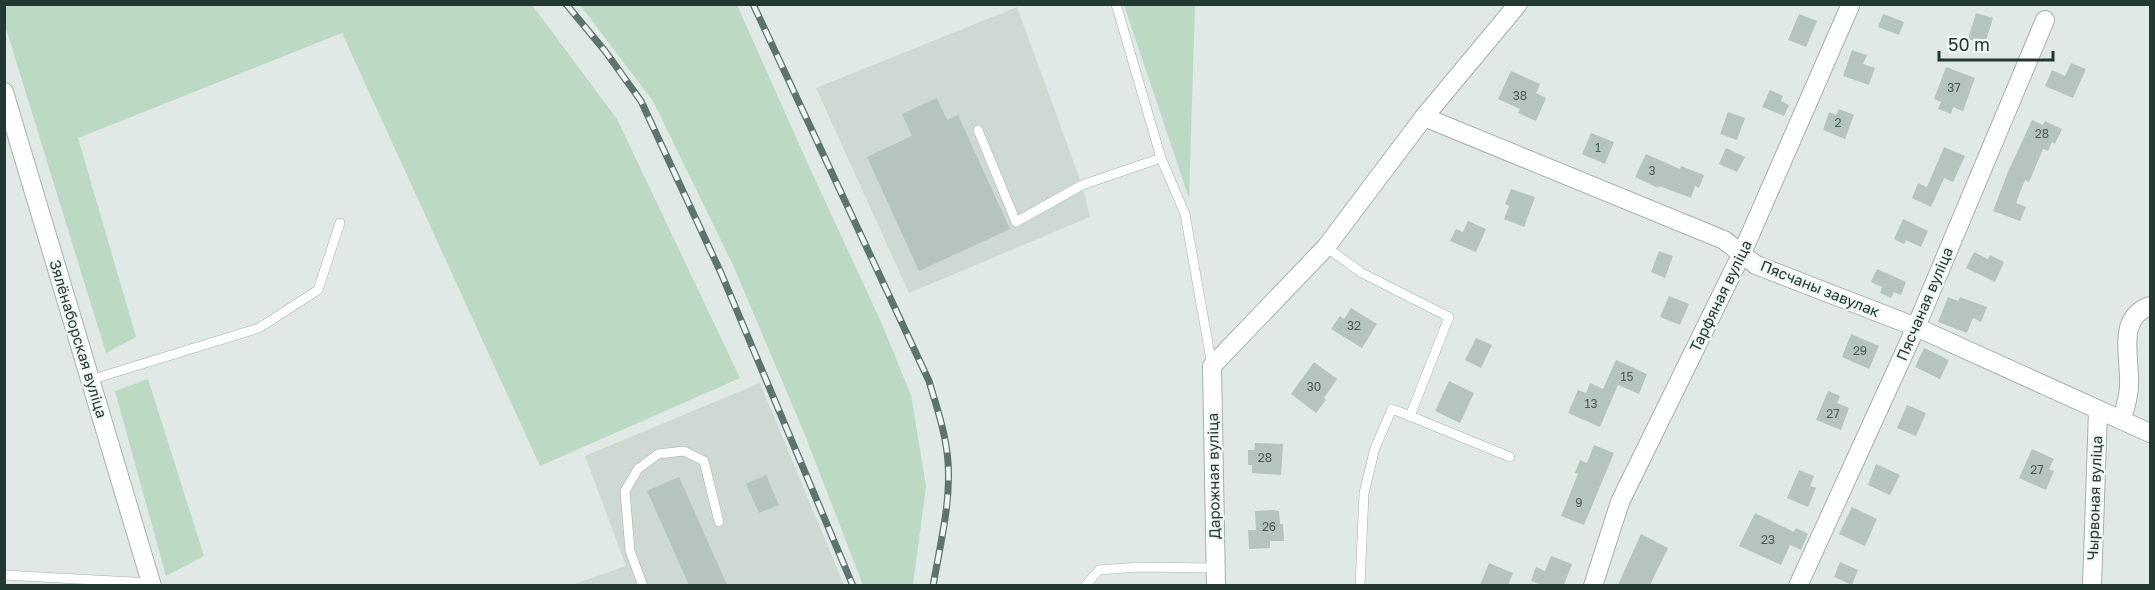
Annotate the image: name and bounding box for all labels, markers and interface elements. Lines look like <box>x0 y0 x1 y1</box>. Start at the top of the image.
scale bar <box>1939 24 2053 62</box>
text: 50 m <box>1948 33 1990 55</box>
house number: 37 <box>1947 80 1961 95</box>
house number: 38 <box>1513 88 1527 103</box>
house number: 2 <box>1835 115 1842 130</box>
house number: 28 <box>2035 126 2049 141</box>
house number: 1 <box>1595 140 1601 155</box>
house number: 3 <box>1648 163 1656 178</box>
street label: Тарфяная вуліца <box>1685 237 1755 354</box>
street label: Пясчаная вуліца <box>1892 244 1956 363</box>
street label: Пясчаны завулак <box>1758 256 1883 320</box>
street label: Зялёнаборская вуліца <box>46 257 112 420</box>
house number: 32 <box>1347 318 1361 333</box>
house number: 29 <box>1853 343 1867 358</box>
house number: 15 <box>1621 369 1633 384</box>
house number: 30 <box>1307 379 1321 394</box>
house number: 13 <box>1585 396 1597 411</box>
house number: 27 <box>1826 406 1840 421</box>
street label: Дарожная вуліца <box>1203 413 1223 539</box>
street label: Чырвоная вуліца <box>2083 435 2105 561</box>
house number: 28 <box>1258 450 1272 465</box>
house number: 27 <box>2030 462 2044 477</box>
house number: 9 <box>1575 495 1583 510</box>
house number: 26 <box>1262 519 1276 534</box>
house number: 23 <box>1761 532 1775 547</box>

